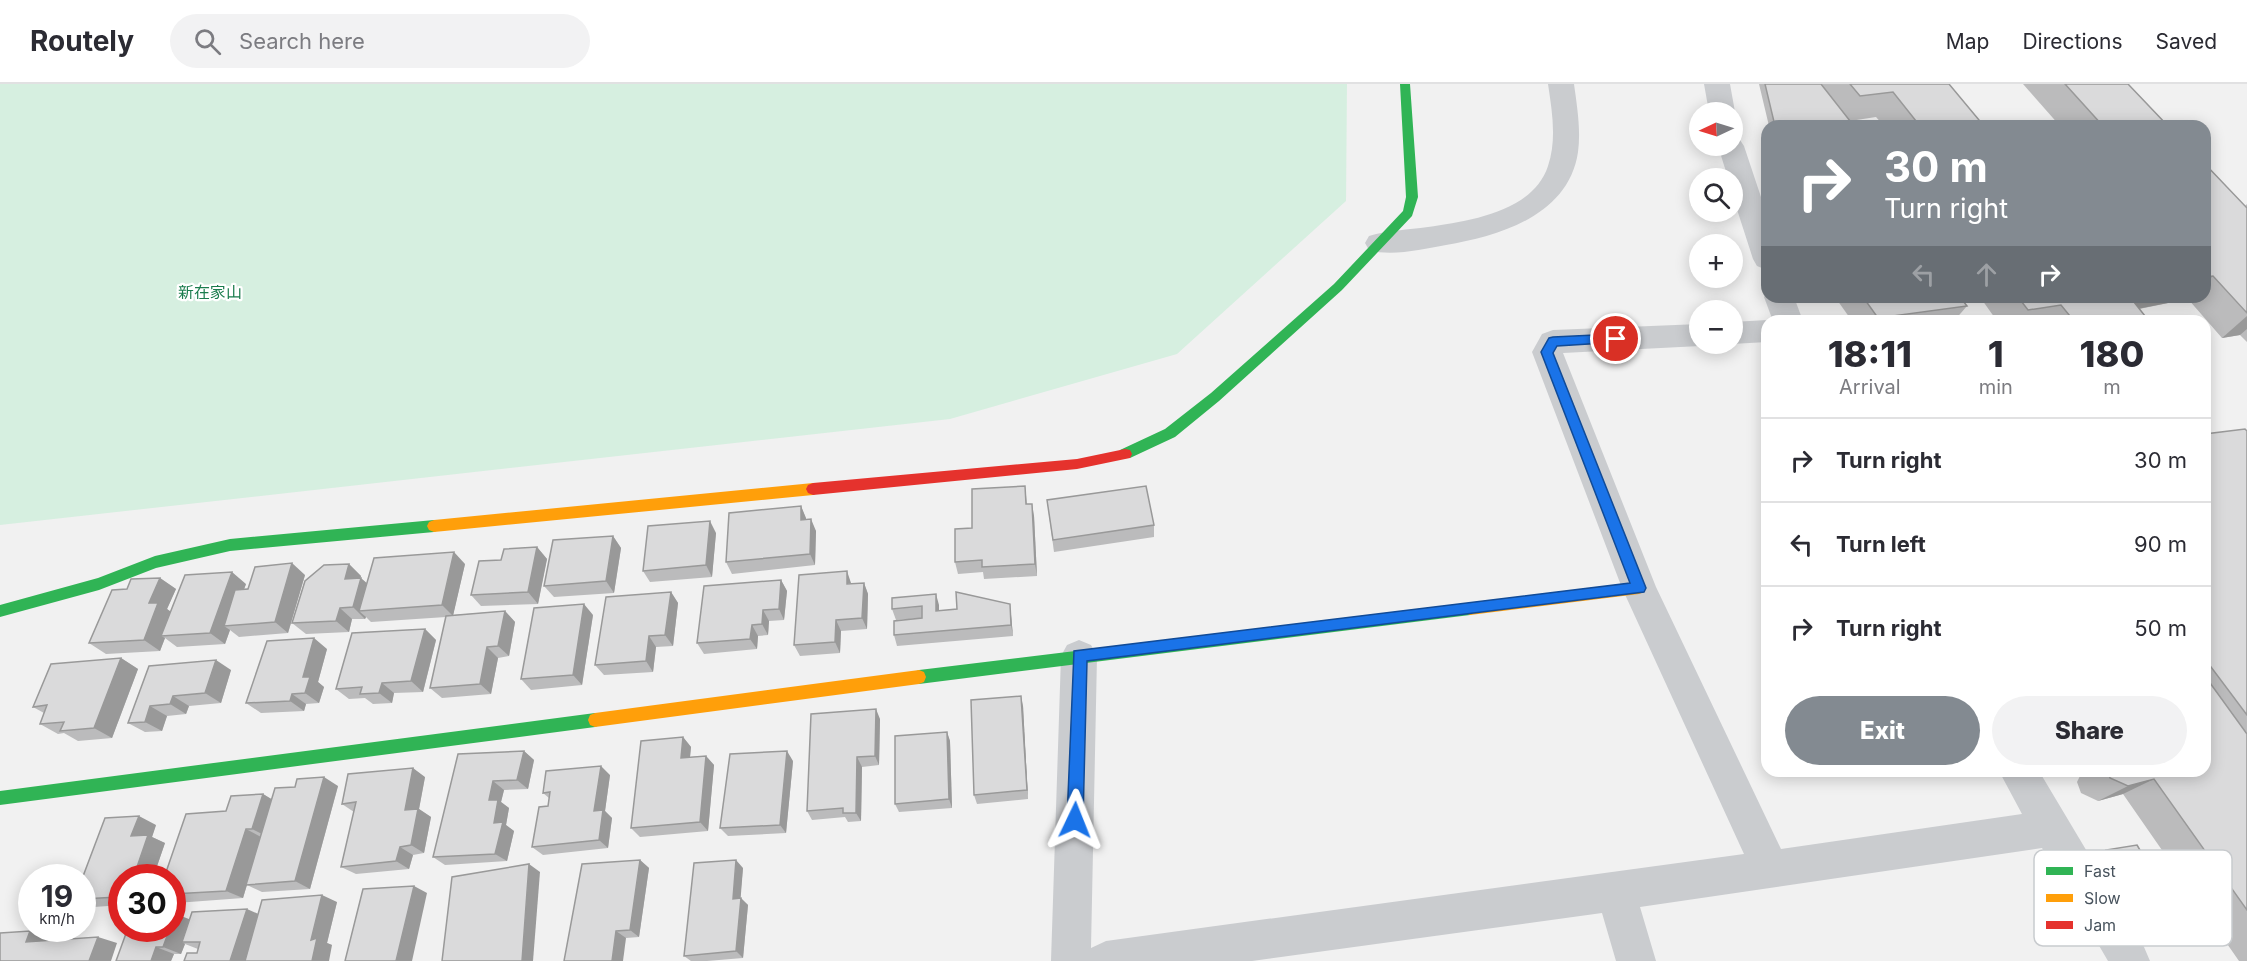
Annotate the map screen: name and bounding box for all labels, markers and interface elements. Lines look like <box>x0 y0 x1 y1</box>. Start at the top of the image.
search box <box>170 14 590 68</box>
text: Routely <box>30 24 134 58</box>
icon: search <box>191 25 224 58</box>
text: Search here <box>239 28 365 54</box>
text: Map <box>1946 29 1989 54</box>
text: Directions <box>2022 29 2123 54</box>
text: Saved <box>2156 29 2217 54</box>
north arrow <box>1689 102 1743 156</box>
map controls <box>1689 102 1743 354</box>
text: 30 m <box>1884 141 1988 192</box>
icon: right <box>1785 144 1863 222</box>
button: search <box>1689 168 1743 222</box>
text: Turn right <box>1884 192 2008 225</box>
button: + <box>1689 234 1743 288</box>
icon: left <box>1907 258 1940 291</box>
icon: ahead <box>1970 258 2003 291</box>
icon: right <box>2033 258 2066 291</box>
park label: 新在家山 <box>178 282 242 302</box>
button: − <box>1689 300 1743 354</box>
pin <box>1590 313 1641 364</box>
icon: arrive <box>1599 322 1632 355</box>
text: 18:11 <box>1828 332 1912 376</box>
text: 1 <box>1988 332 2004 376</box>
text: 180 <box>2080 332 2144 376</box>
text: Arrival <box>1839 375 1901 399</box>
text: min <box>1979 375 2013 399</box>
text: m <box>2103 375 2121 399</box>
icon: right <box>1785 444 1818 477</box>
text: Turn right <box>1836 447 1942 473</box>
text: 30 m <box>2134 447 2187 473</box>
icon: left <box>1785 528 1818 561</box>
text: Turn left <box>1836 531 1926 557</box>
text: 90 m <box>2134 531 2187 557</box>
icon: right <box>1785 612 1818 645</box>
text: Turn right <box>1836 615 1942 641</box>
text: 50 m <box>2134 615 2187 641</box>
button: Exit <box>1785 696 1980 765</box>
button: Share <box>1992 696 2187 765</box>
position arrow <box>1043 788 1107 852</box>
legend <box>2034 850 2232 946</box>
text: Fast <box>2084 861 2116 881</box>
speed limit sign: 30 <box>108 864 186 942</box>
text: 19 <box>41 878 73 914</box>
text: Slow <box>2084 888 2121 908</box>
text: km/h <box>39 909 75 928</box>
text: Jam <box>2084 915 2116 935</box>

